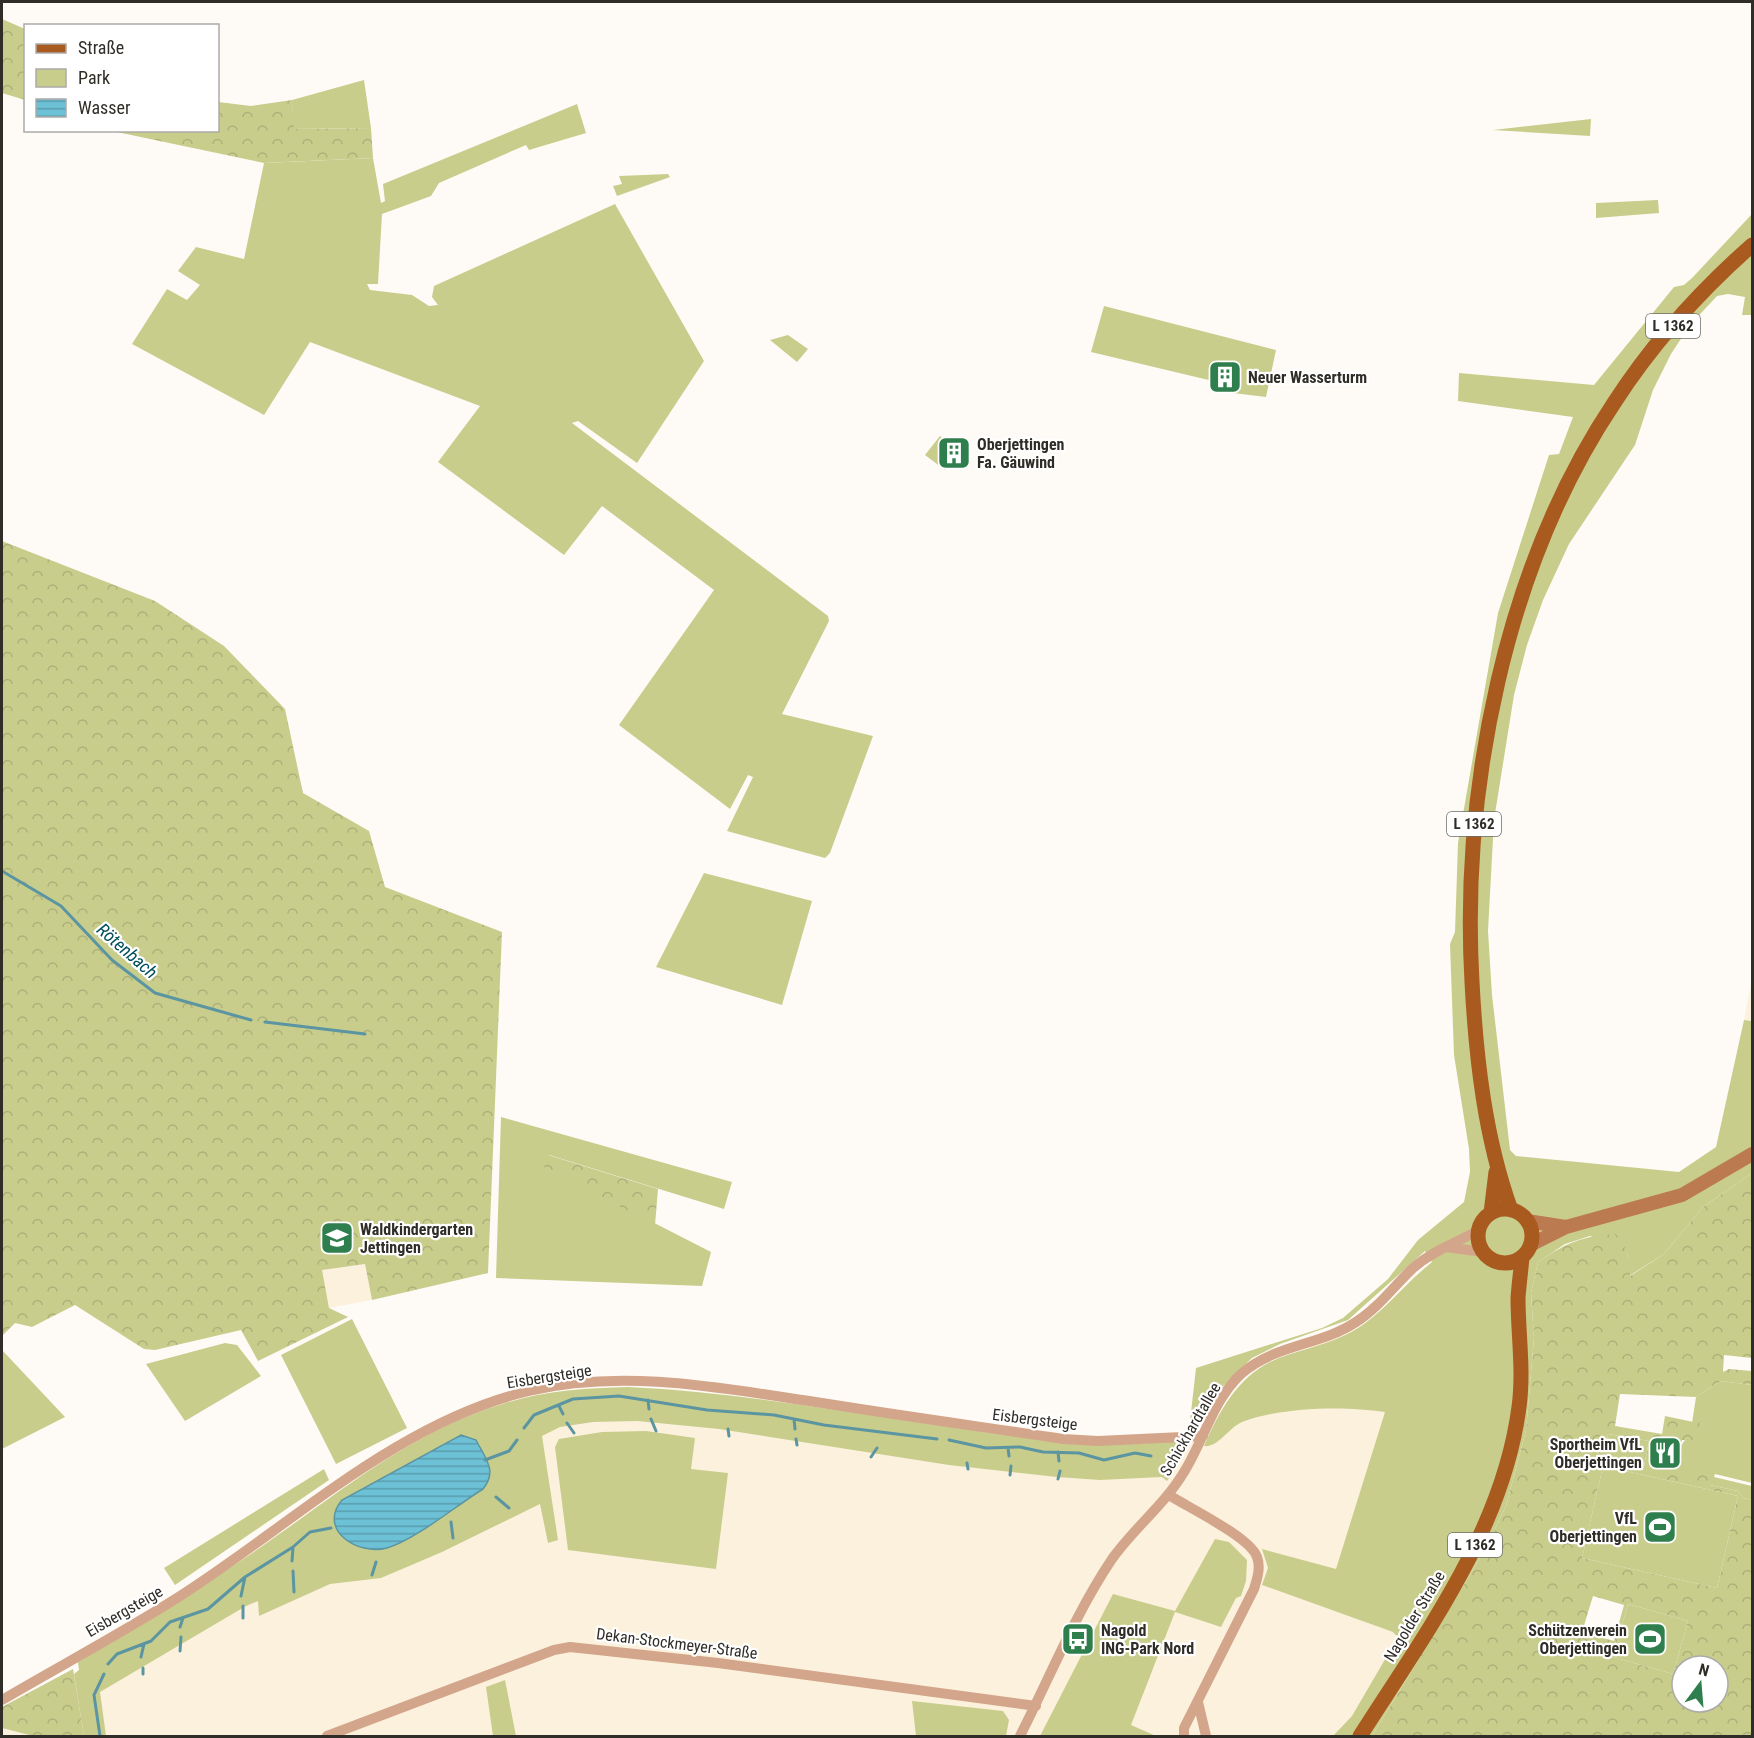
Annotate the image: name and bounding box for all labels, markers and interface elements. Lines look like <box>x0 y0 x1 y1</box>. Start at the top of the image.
legend <box>24 24 219 132</box>
text: Straße <box>78 37 124 58</box>
text: Park <box>78 67 110 88</box>
text: Wasser <box>78 97 131 118</box>
road number: L 1362 <box>1646 314 1700 338</box>
building icon: Neuer Wasserturm <box>1207 359 1243 395</box>
place label: Neuer Wasserturm <box>1248 368 1367 387</box>
building icon: Oberjettingen Fa. Gäuwind <box>936 435 972 471</box>
place label: Oberjettingen Fa. Gäuwind <box>977 435 1065 472</box>
road number: L 1362 <box>1447 812 1501 836</box>
water label: Rötenbach <box>93 919 162 983</box>
school or university icon: Waldkindergarten Jettingen <box>319 1220 355 1256</box>
place label: Waldkindergarten Jettingen <box>360 1220 473 1257</box>
street label: Eisbergsteige <box>505 1360 593 1393</box>
street label: Schickhardtallee <box>1156 1379 1225 1479</box>
street label: Eisbergsteige <box>991 1405 1079 1434</box>
place label: Sportheim VfL Oberjettingen <box>1550 1435 1642 1472</box>
restaurant icon: Sportheim VfL Oberjettingen <box>1647 1435 1683 1471</box>
place label: VfL Oberjettingen <box>1550 1509 1637 1546</box>
sports icon: VfL Oberjettingen <box>1642 1509 1678 1545</box>
road number: L 1362 <box>1448 1533 1502 1557</box>
street label: Nagolder Straße <box>1380 1568 1449 1665</box>
street label: Eisbergsteige <box>82 1582 166 1641</box>
bus stop icon: Nagold ING-Park Nord <box>1060 1621 1096 1657</box>
place label: Nagold ING-Park Nord <box>1101 1621 1194 1658</box>
place label: Schützenverein Oberjettingen <box>1528 1621 1627 1658</box>
sports icon: Schützenverein Oberjettingen <box>1632 1621 1668 1657</box>
street label: Dekan-Stockmeyer-Straße <box>595 1624 759 1663</box>
north arrow <box>1670 1654 1730 1714</box>
text: N <box>1697 1660 1711 1681</box>

